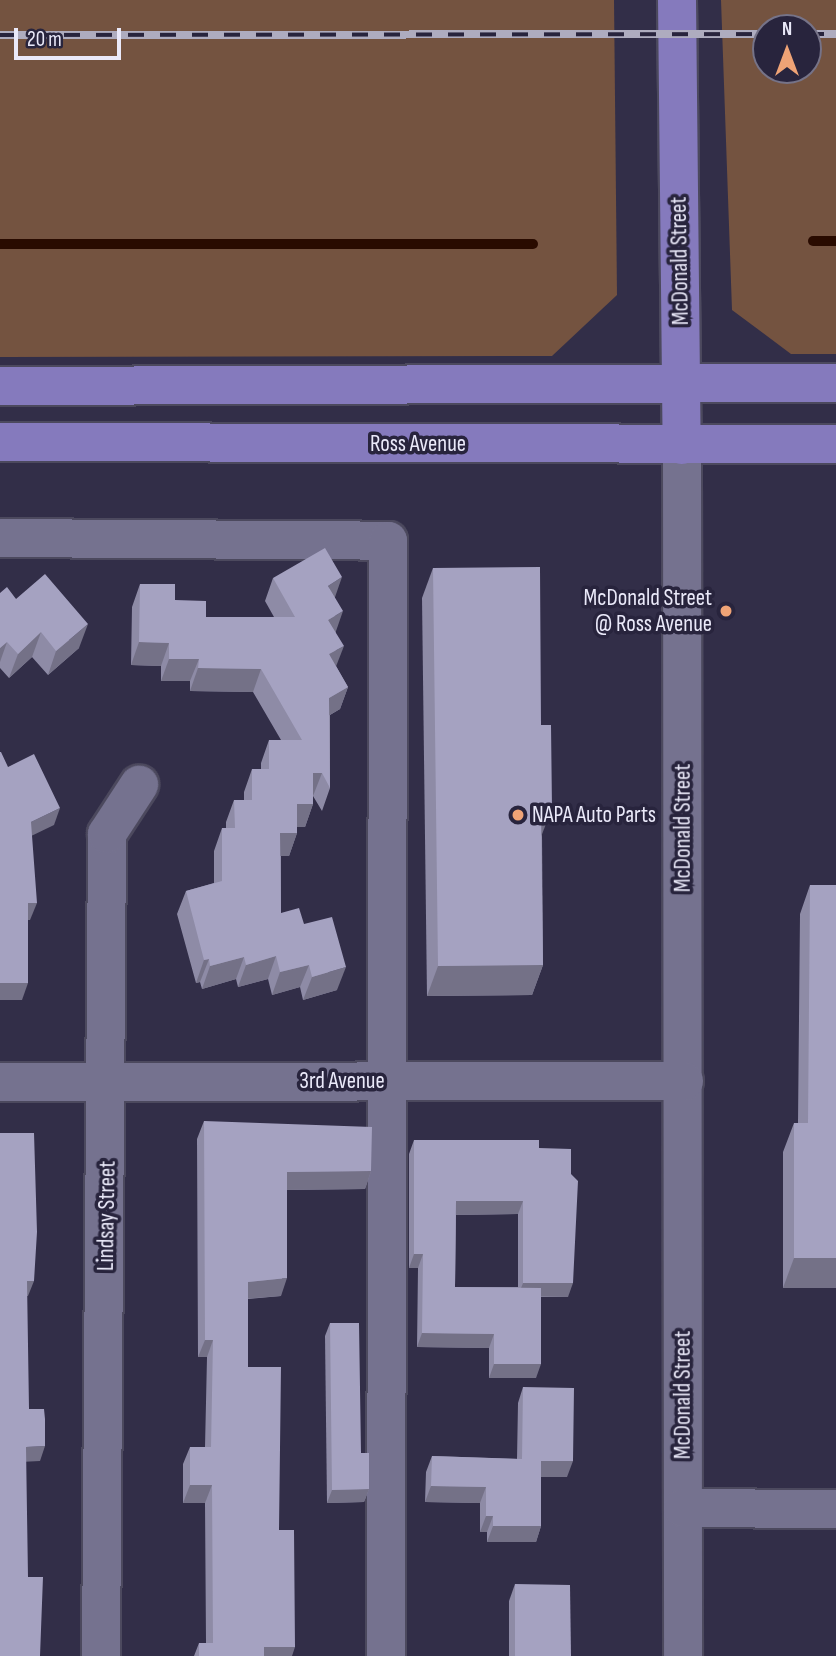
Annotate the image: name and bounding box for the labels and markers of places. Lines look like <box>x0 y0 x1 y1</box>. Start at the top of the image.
place label: McDonald Street @ Ross Avenue <box>584 584 712 638</box>
marker: McDonald Street @ Ross Avenue <box>718 603 734 619</box>
place label: NAPA Auto Parts <box>532 801 656 829</box>
marker: NAPA Auto Parts <box>510 807 526 823</box>

